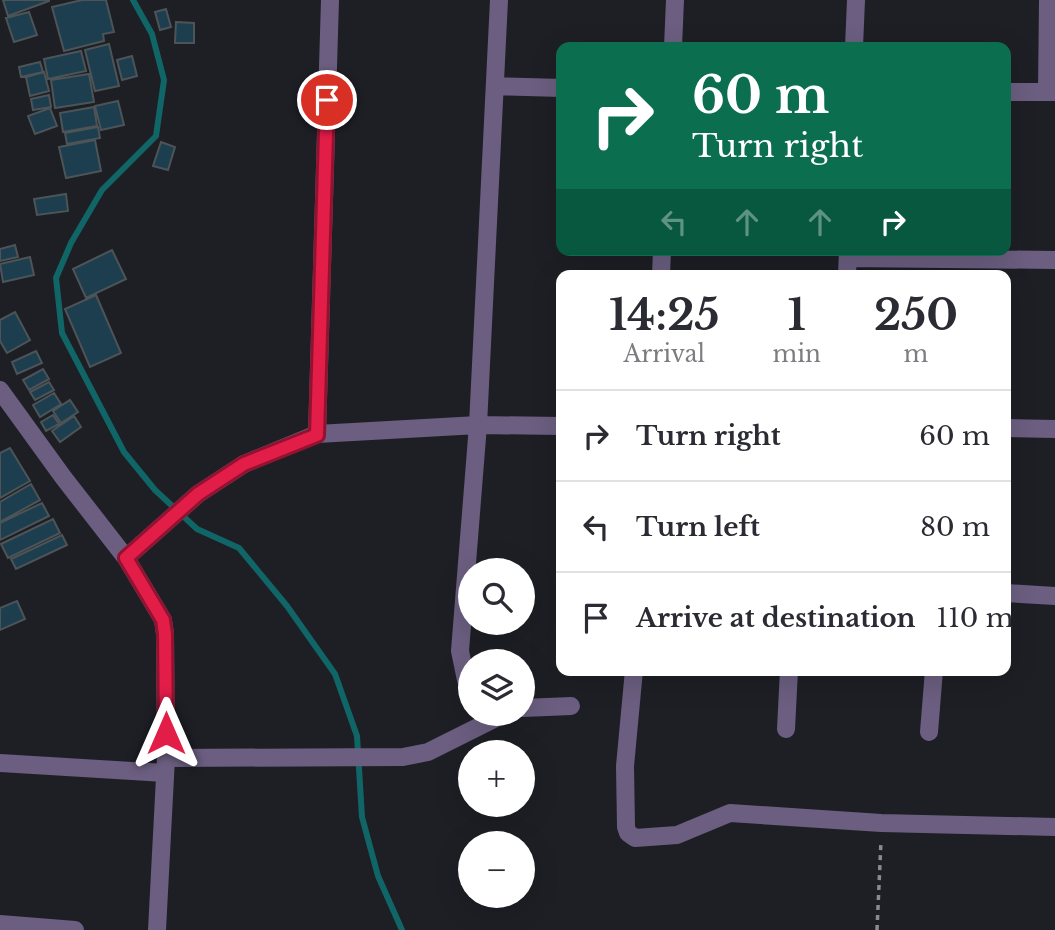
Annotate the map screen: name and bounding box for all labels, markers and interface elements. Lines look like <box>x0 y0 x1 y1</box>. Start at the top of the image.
text: 60 m <box>692 65 829 126</box>
pin <box>297 70 357 130</box>
icon: right <box>577 70 668 161</box>
icon: arrive <box>308 81 346 119</box>
text: Turn right <box>692 126 863 166</box>
icon: left <box>655 203 693 241</box>
icon: ahead <box>728 203 766 241</box>
icon: ahead <box>801 203 839 241</box>
icon: right <box>874 203 912 241</box>
text: 14:25 <box>609 289 719 341</box>
text: 1 <box>788 289 806 341</box>
text: 250 <box>874 289 958 341</box>
text: Arrival <box>624 340 705 368</box>
text: min <box>773 340 821 368</box>
text: m <box>904 340 928 368</box>
icon: right <box>577 417 615 455</box>
text: Turn right <box>636 420 781 452</box>
text: 60 m <box>919 420 990 452</box>
icon: left <box>577 508 615 546</box>
text: Turn left <box>636 511 760 543</box>
text: 80 m <box>920 511 990 543</box>
map controls <box>458 558 535 908</box>
button: search <box>458 558 535 635</box>
icon: arrive <box>577 599 615 637</box>
text: Arrive at destination <box>636 602 916 634</box>
text: 110 m <box>937 602 1014 634</box>
button: layers <box>458 649 535 726</box>
position arrow <box>129 696 203 770</box>
button: + <box>458 740 535 817</box>
button: − <box>458 831 535 908</box>

